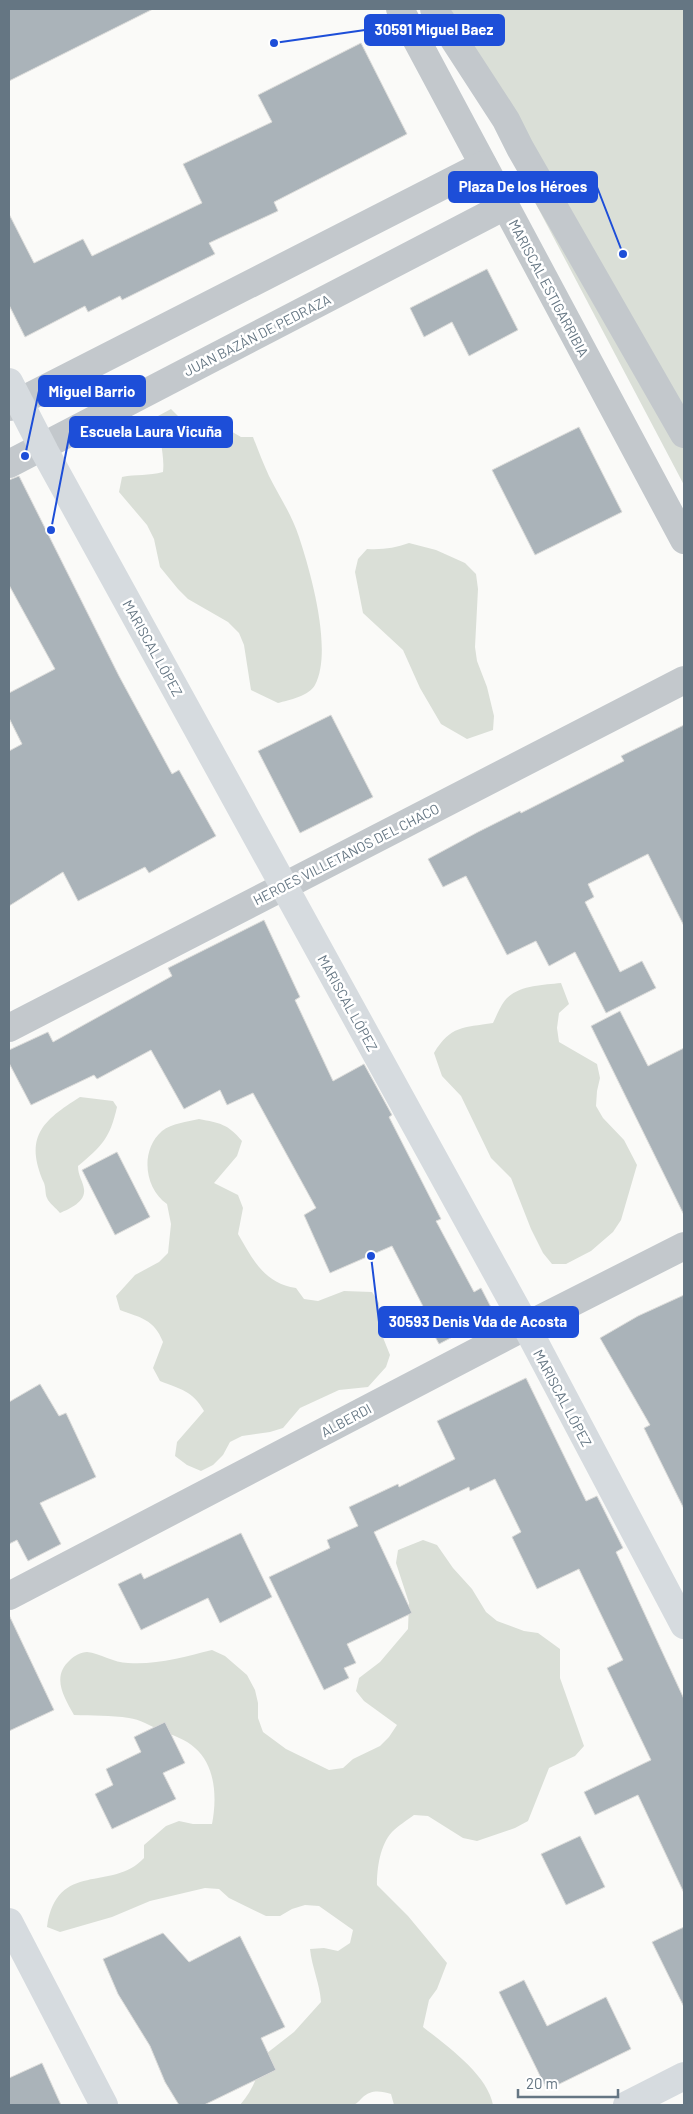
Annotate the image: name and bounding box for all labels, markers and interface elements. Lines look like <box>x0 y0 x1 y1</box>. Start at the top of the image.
callout: 30591 Miguel Baez <box>365 15 504 45</box>
text: 30591 Miguel Baez <box>375 20 494 38</box>
callout: Plaza De los Héroes <box>449 172 597 202</box>
text: Plaza De los Héroes <box>459 177 588 195</box>
street label: MARISCAL ESTIGARRIBIA <box>506 216 593 360</box>
street label: JUAN BAZÁN DE PEDRAZA <box>181 290 334 380</box>
callout: Miguel Barrio <box>39 376 145 406</box>
text: Miguel Barrio <box>49 382 135 400</box>
callout: Escuela Laura Vicuña <box>70 417 232 447</box>
text: Escuela Laura Vicuña <box>80 422 222 440</box>
street label: MARISCAL LÓPEZ <box>119 597 187 699</box>
street label: HEROES VILLETANOS DEL CHACO <box>250 800 442 908</box>
street label: MARISCAL LÓPEZ <box>314 952 382 1054</box>
callout: 30593 Denis Vda de Acosta <box>379 1307 578 1337</box>
text: 30593 Denis Vda de Acosta <box>389 1312 567 1330</box>
street label: MARISCAL LÓPEZ <box>530 1346 596 1450</box>
street label: ALBERDI <box>318 1400 374 1440</box>
scale bar <box>518 2066 618 2098</box>
text: 20 m <box>526 2074 558 2092</box>

